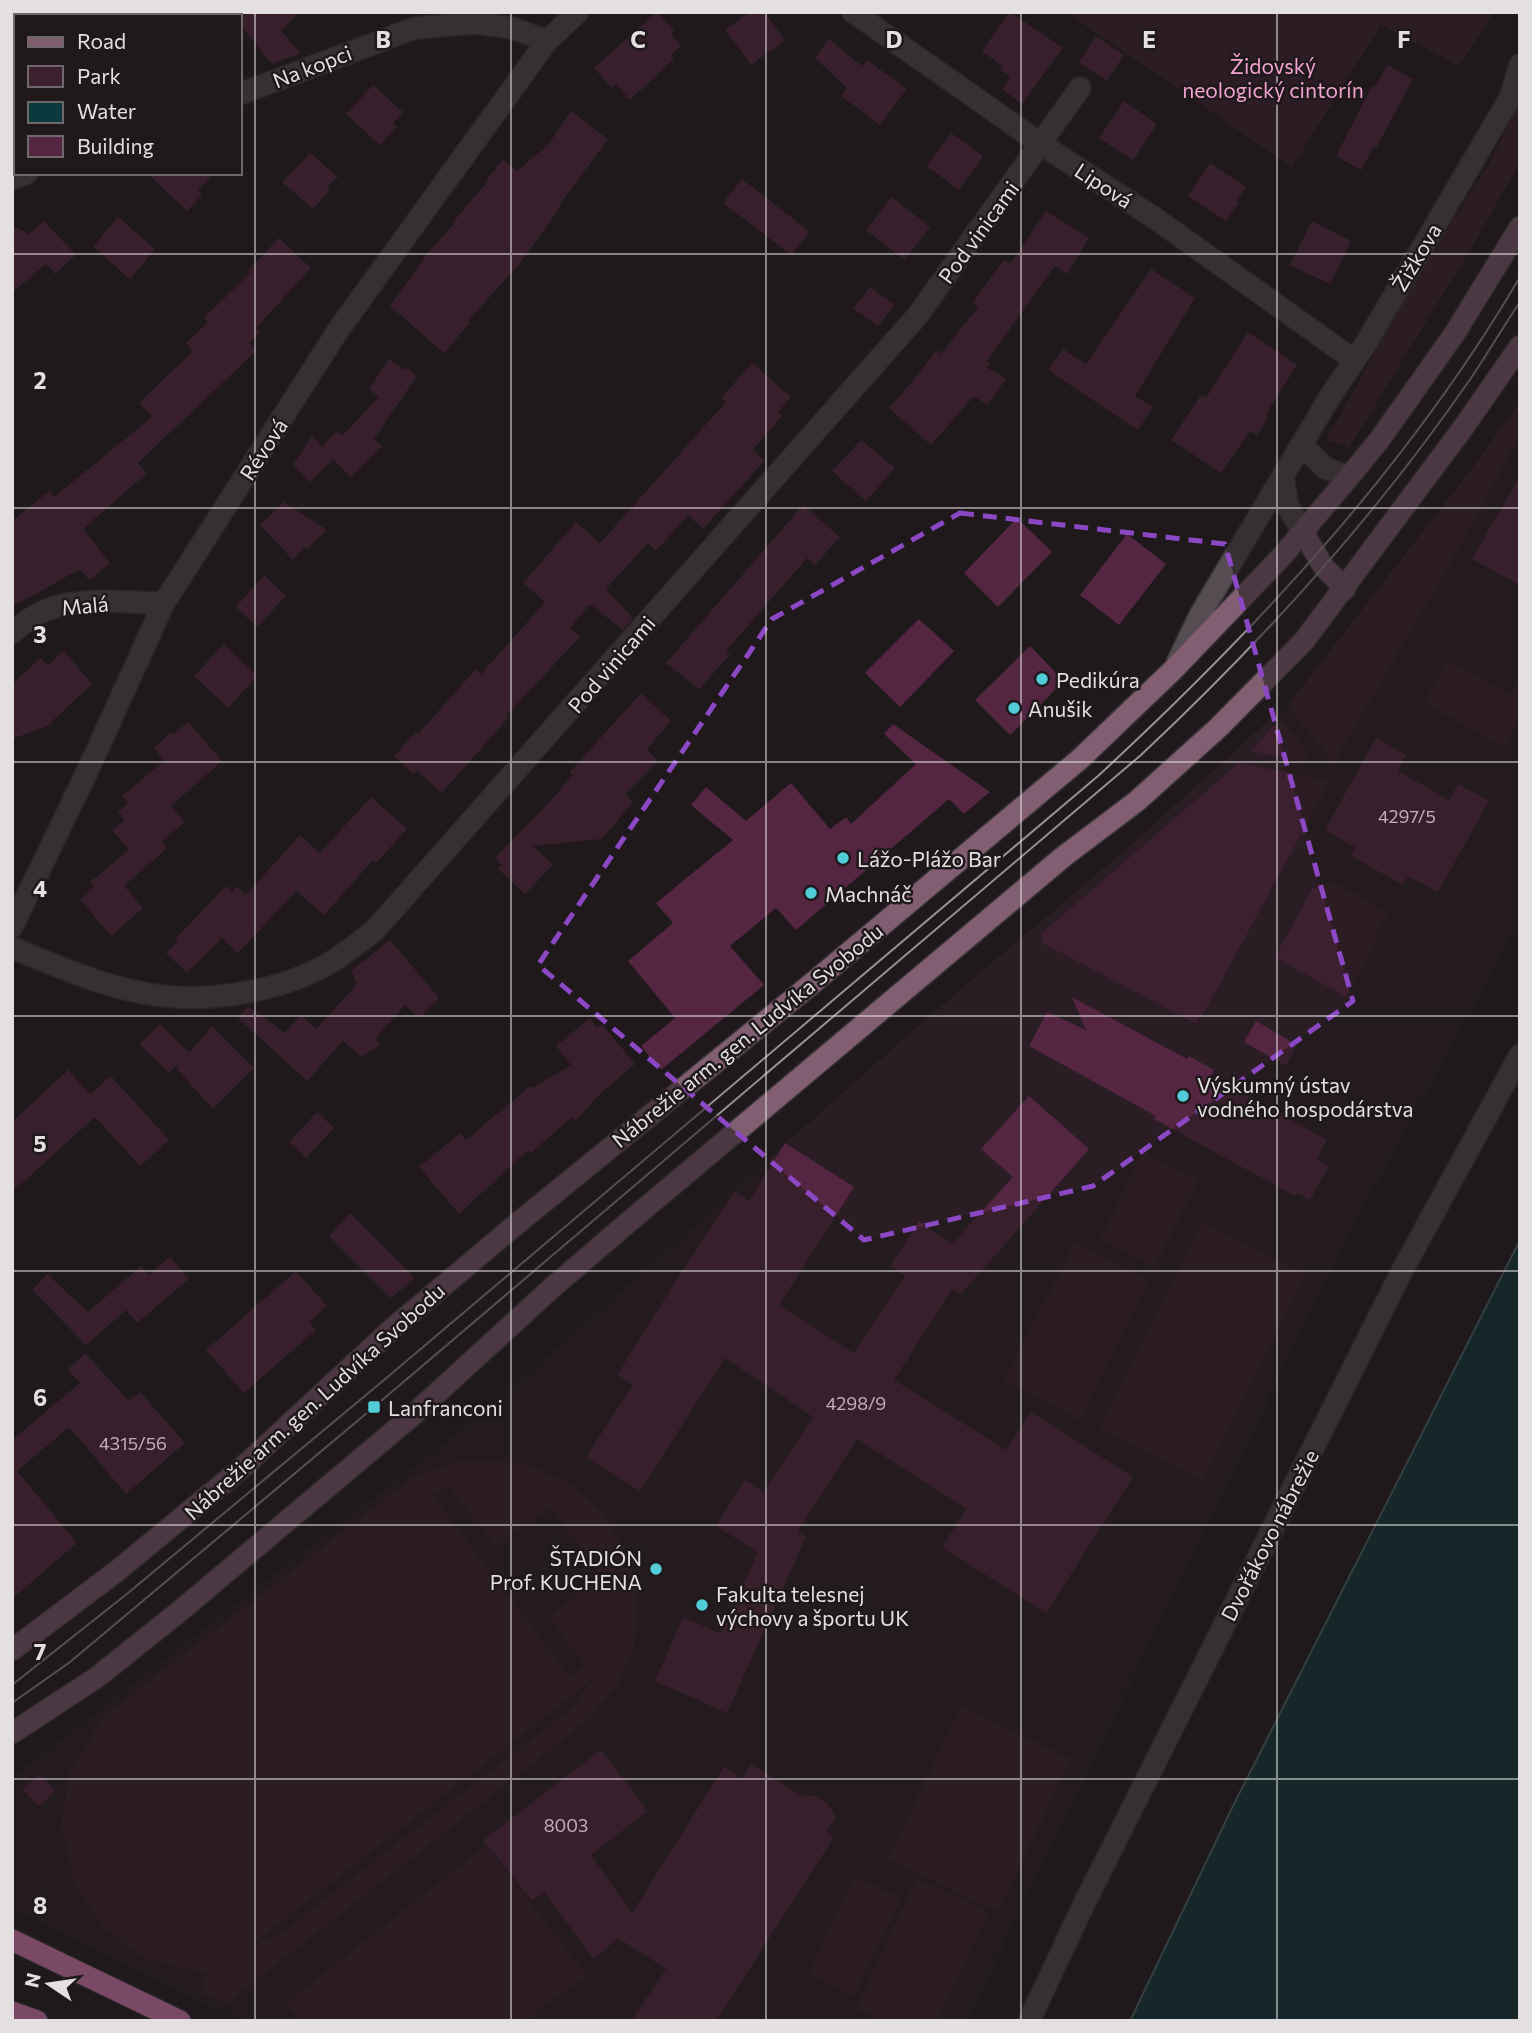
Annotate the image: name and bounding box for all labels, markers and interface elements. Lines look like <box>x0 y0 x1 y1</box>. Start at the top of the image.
legend <box>14 14 242 175</box>
text: B <box>375 25 391 53</box>
text: C <box>630 25 646 53</box>
text: D <box>886 25 903 53</box>
text: E <box>1142 25 1156 53</box>
text: F <box>1397 25 1411 53</box>
text: Road <box>77 28 126 53</box>
street label: Na kopci <box>269 40 355 92</box>
park label: Židovský neologický cintorín <box>1182 53 1364 102</box>
text: Park <box>77 63 121 88</box>
text: Water <box>77 98 136 123</box>
text: Building <box>77 133 154 158</box>
street label: Lipová <box>1071 157 1137 213</box>
street label: Pod vinicami <box>933 176 1023 288</box>
street label: Žižkova <box>1386 219 1446 295</box>
text: 2 <box>33 366 47 394</box>
street label: Révová <box>234 414 292 484</box>
street label: Malá <box>60 590 110 620</box>
street label: Pod vinicami <box>562 610 660 718</box>
text: 3 <box>33 620 47 648</box>
place label: Pedikúra <box>1056 667 1140 692</box>
marker: Pedikúra <box>1034 671 1050 687</box>
place label: Anušik <box>1028 696 1093 721</box>
marker: Anušik <box>1006 700 1022 716</box>
house number: 4297/5 <box>1378 805 1436 827</box>
place label: Lážo-Plážo Bar <box>857 846 1001 871</box>
marker: Lážo-Plážo Bar <box>835 850 851 866</box>
text: 4 <box>33 874 47 902</box>
place label: Machnáč <box>825 881 912 906</box>
marker: Machnáč <box>803 885 819 901</box>
street label: Nábrežie arm. gen. Ludvíka Svobodu <box>607 918 887 1152</box>
place label: Výskumný ústav vodného hospodárstva <box>1197 1072 1413 1121</box>
marker: Výskumný ústav vodného hospodárstva <box>1175 1088 1191 1104</box>
text: 5 <box>33 1129 47 1157</box>
street label: Nábrežie arm. gen. Ludvíka Svobodu <box>179 1278 449 1524</box>
text: 6 <box>33 1383 47 1411</box>
house number: 4298/9 <box>826 1392 886 1414</box>
place label: Lanfranconi <box>388 1395 503 1420</box>
marker: Lanfranconi <box>366 1399 382 1415</box>
house number: 4315/56 <box>99 1432 167 1454</box>
street label: Dvořákovo nábrežie <box>1215 1445 1323 1625</box>
place label: ŠTADIÓN Prof. KUCHENA <box>490 1545 642 1594</box>
marker: ŠTADIÓN Prof. KUCHENA <box>648 1561 664 1577</box>
place label: Fakulta telesnej výchovy a športu UK <box>716 1581 909 1630</box>
marker: Fakulta telesnej výchovy a športu UK <box>694 1597 710 1613</box>
text: 7 <box>34 1637 46 1665</box>
house number: 8003 <box>544 1814 588 1836</box>
text: 8 <box>33 1891 47 1919</box>
north arrow <box>14 1949 84 2019</box>
text: N <box>19 1971 45 1990</box>

